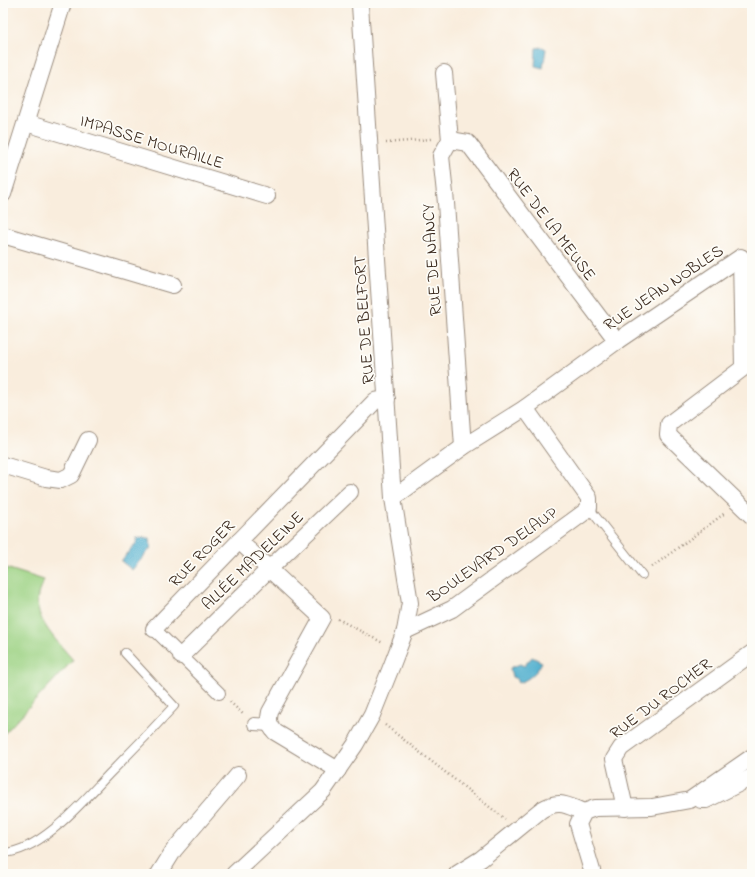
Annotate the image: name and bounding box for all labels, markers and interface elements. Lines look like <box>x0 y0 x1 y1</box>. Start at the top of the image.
street label: IMPASSE MOURAILLE <box>77 109 226 176</box>
street label: RUE DE LA MEUSE <box>500 163 602 286</box>
street label: RUE DE NANCY <box>416 203 449 317</box>
street label: RUE JEAN NOBLES <box>599 239 729 338</box>
street label: RUE DE BELFORT <box>348 255 381 385</box>
street label: BOULEVARD DELAUP <box>422 501 563 610</box>
street label: ALLÉE MADELEINE <box>196 506 310 617</box>
street label: RUE ROGER <box>163 514 241 594</box>
street label: RUE DU ROCHER <box>605 652 718 746</box>

